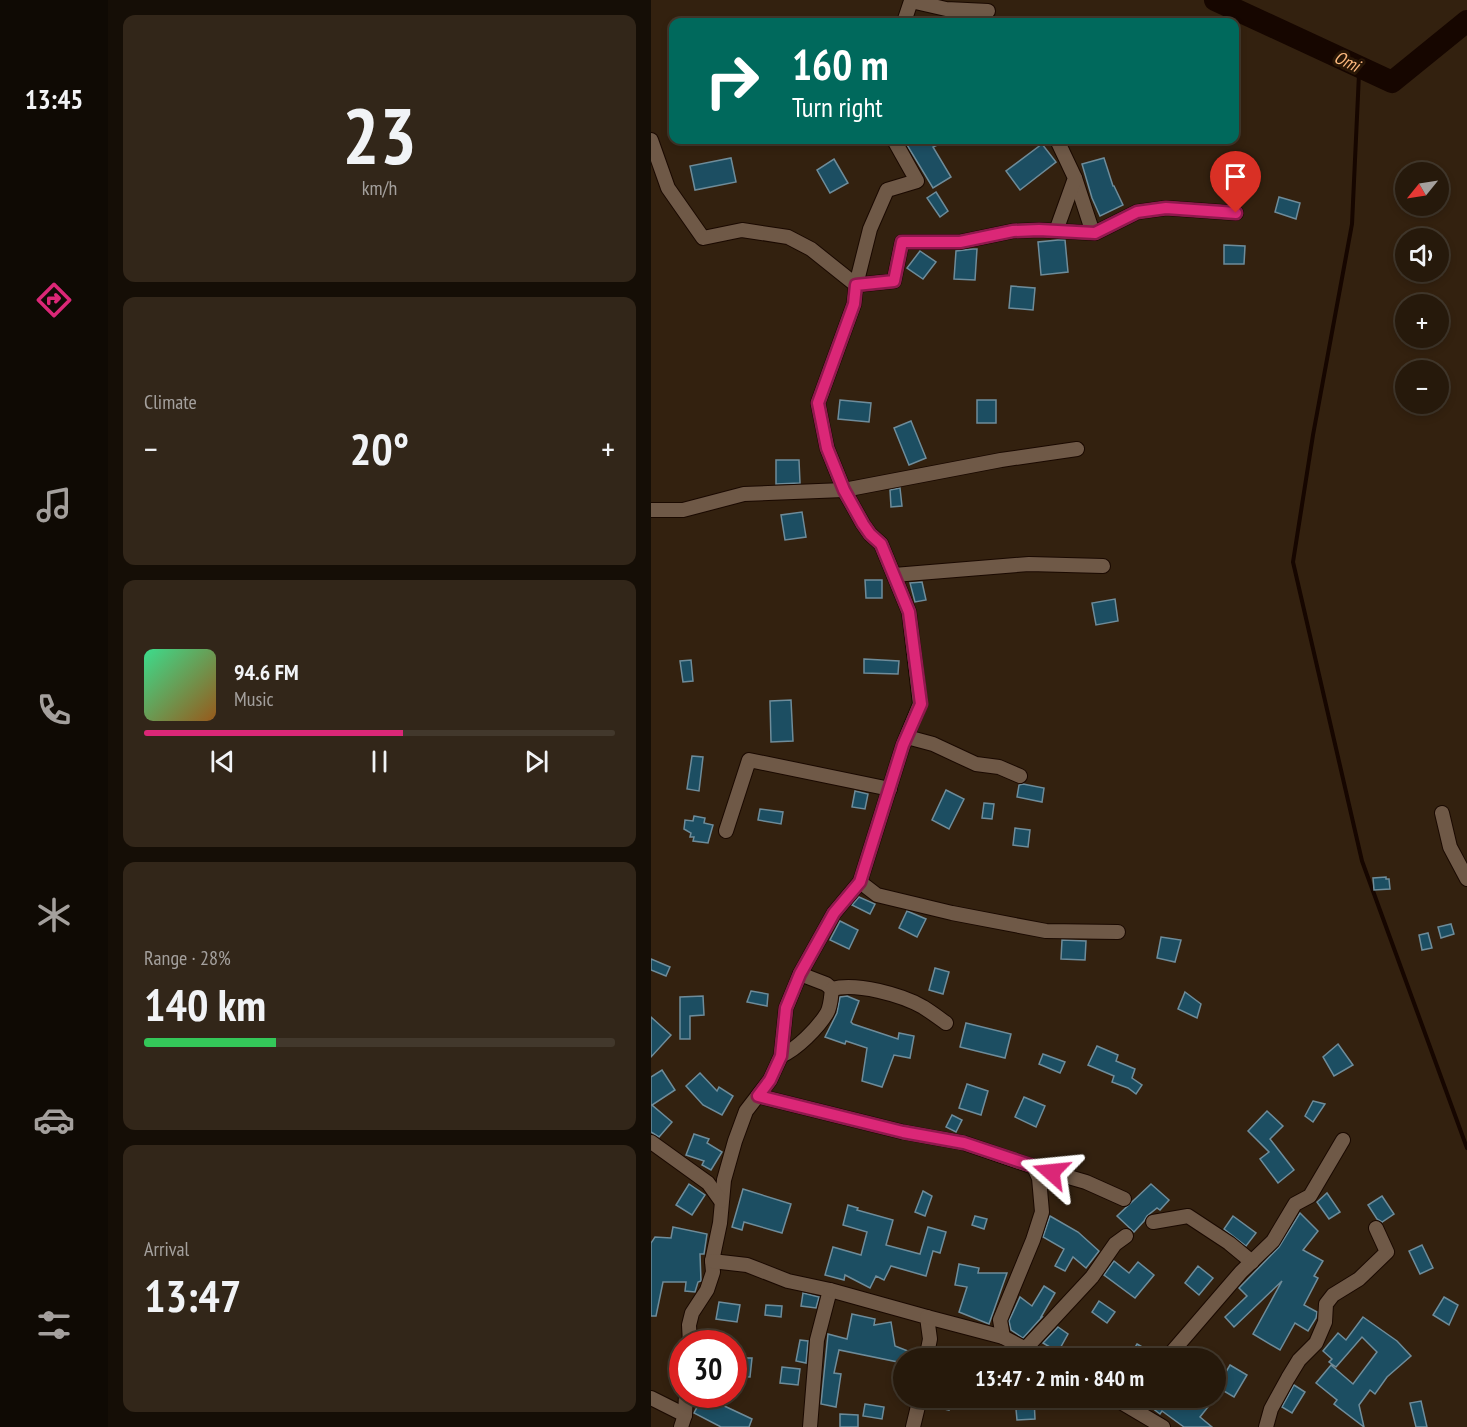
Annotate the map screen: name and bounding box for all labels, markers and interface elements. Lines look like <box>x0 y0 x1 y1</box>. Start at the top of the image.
text: 160 m <box>792 37 889 92</box>
icon: right <box>693 42 771 120</box>
water label: Omi <box>1331 45 1365 78</box>
text: 13:45 <box>25 82 83 116</box>
text: 23 <box>342 85 417 186</box>
text: Turn right <box>792 90 883 124</box>
pin <box>1210 151 1261 213</box>
icon: arrive <box>1219 160 1252 193</box>
north arrow <box>1395 162 1449 216</box>
map controls <box>1395 162 1449 414</box>
text: km/h <box>362 175 397 201</box>
button: sound <box>1395 228 1449 282</box>
icon: directions <box>33 279 75 321</box>
button: + <box>1395 294 1449 348</box>
button: − <box>1395 360 1449 414</box>
text: Climate <box>144 389 197 415</box>
text: 20° <box>350 419 409 477</box>
text: − <box>144 427 158 470</box>
text: + <box>601 427 615 470</box>
icon: music <box>33 484 75 526</box>
text: 94.6 FM <box>234 658 299 686</box>
text: Music <box>234 686 274 712</box>
icon: phone <box>33 689 75 731</box>
icon: previous <box>206 745 239 778</box>
icon: pause <box>363 745 396 778</box>
icon: next <box>520 745 553 778</box>
icon: climate <box>33 894 75 936</box>
text: Range · 28% <box>144 945 231 971</box>
text: 140 km <box>144 975 266 1033</box>
icon: car <box>33 1099 75 1141</box>
position arrow <box>1019 1140 1083 1204</box>
text: Arrival <box>144 1236 189 1262</box>
text: 13:47 <box>144 1266 241 1324</box>
icon: filters <box>33 1304 75 1346</box>
speed limit sign: 30 <box>669 1330 747 1408</box>
text: 13:47 · 2 min · 840 m <box>975 1364 1144 1392</box>

